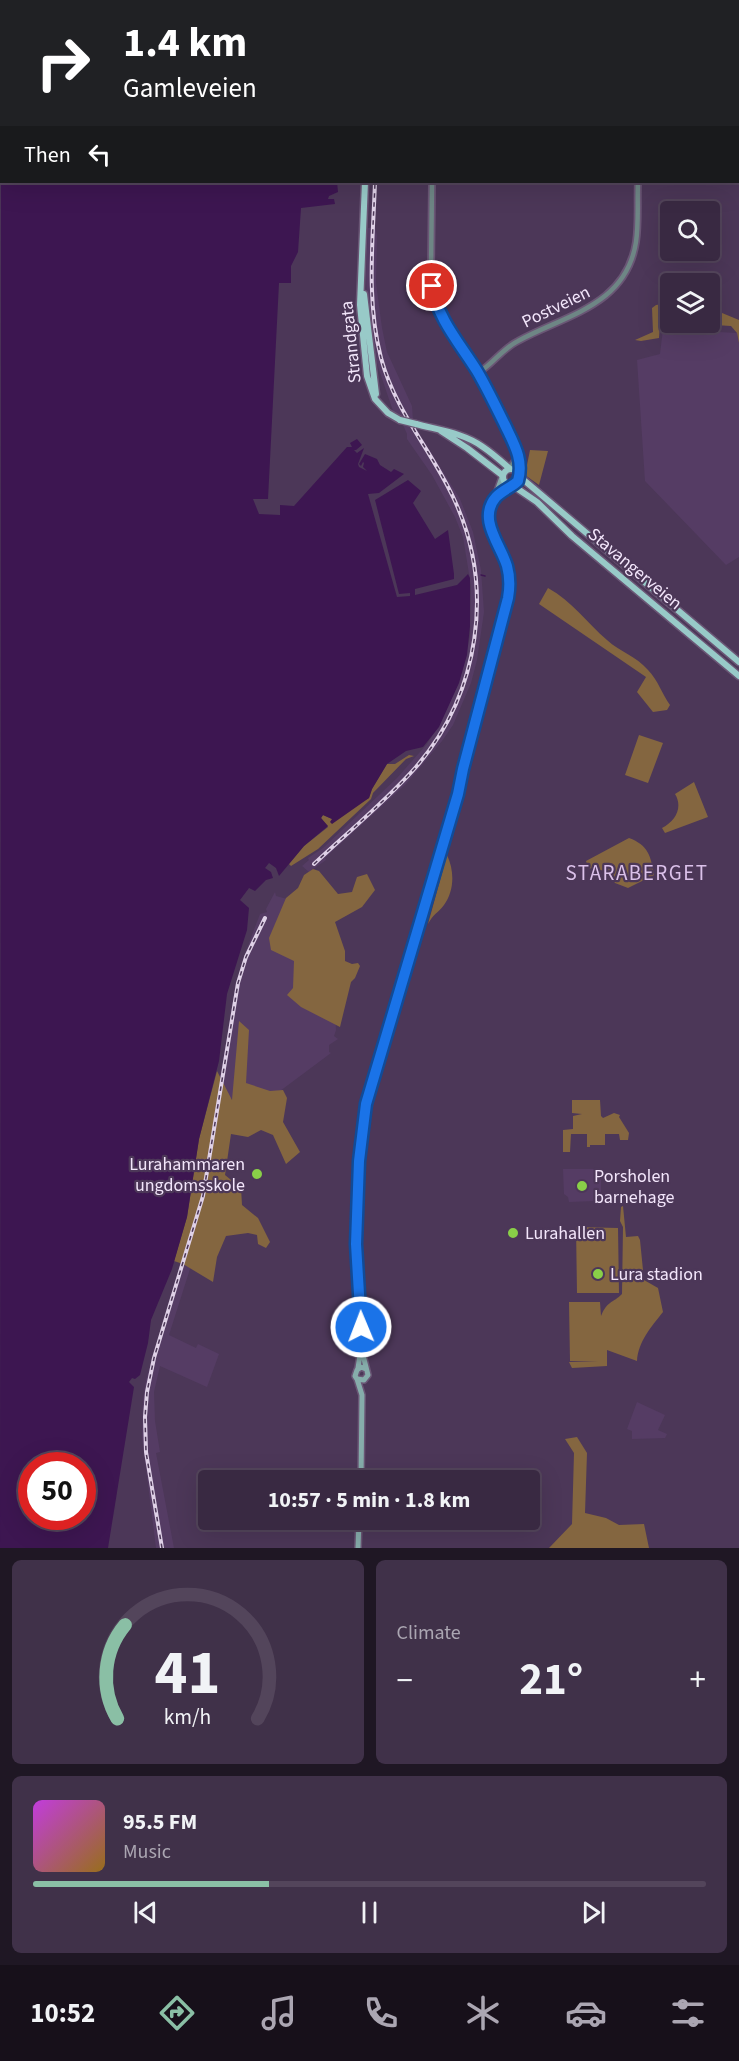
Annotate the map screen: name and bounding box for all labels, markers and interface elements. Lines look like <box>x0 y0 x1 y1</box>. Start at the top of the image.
text: 1.4 km <box>123 13 247 73</box>
icon: right <box>24 24 102 102</box>
text: Gamleveien <box>123 69 257 108</box>
icon: left <box>83 138 116 171</box>
text: Then <box>24 139 71 171</box>
map controls <box>660 201 720 333</box>
button: search <box>660 201 720 261</box>
pin <box>406 260 457 311</box>
icon: arrive <box>415 269 448 302</box>
button: layers <box>660 273 720 333</box>
street label: Postveien <box>518 280 594 334</box>
street label: Strandgata <box>334 300 368 384</box>
street label: Stavangerveien <box>583 522 687 616</box>
district label: STARABERGET <box>565 858 709 888</box>
place label: Lurahammaren ungdomsskole <box>129 1152 245 1198</box>
place label: Porsholen barnehage <box>594 1164 674 1210</box>
marker: Lurahammaren ungdomsskole <box>250 1167 264 1181</box>
marker: Porsholen barnehage <box>575 1179 589 1193</box>
place label: Lurahallen <box>525 1221 605 1246</box>
marker: Lurahallen <box>506 1226 520 1240</box>
place label: Lura stadion <box>610 1262 703 1287</box>
marker: Lura stadion <box>591 1267 605 1281</box>
position arrow <box>329 1295 393 1359</box>
speed limit sign: 50 <box>18 1452 96 1530</box>
text: 10:57 · 5 min · 1.8 km <box>268 1484 470 1516</box>
text: Climate <box>397 1619 461 1647</box>
text: 41 <box>155 1629 221 1718</box>
text: 21° <box>519 1648 583 1712</box>
text: − <box>397 1657 413 1704</box>
text: + <box>690 1657 706 1704</box>
text: km/h <box>164 1702 212 1733</box>
text: 95.5 FM <box>123 1806 197 1838</box>
text: Music <box>123 1838 171 1866</box>
icon: previous <box>129 1896 162 1929</box>
icon: pause <box>353 1896 386 1929</box>
icon: next <box>577 1896 610 1929</box>
icon: directions <box>156 1992 198 2034</box>
icon: music <box>258 1992 300 2034</box>
icon: phone <box>360 1992 402 2034</box>
icon: climate <box>462 1992 504 2034</box>
icon: car <box>565 1992 607 2034</box>
icon: filters <box>667 1992 709 2034</box>
text: 10:52 <box>30 1994 95 2033</box>

